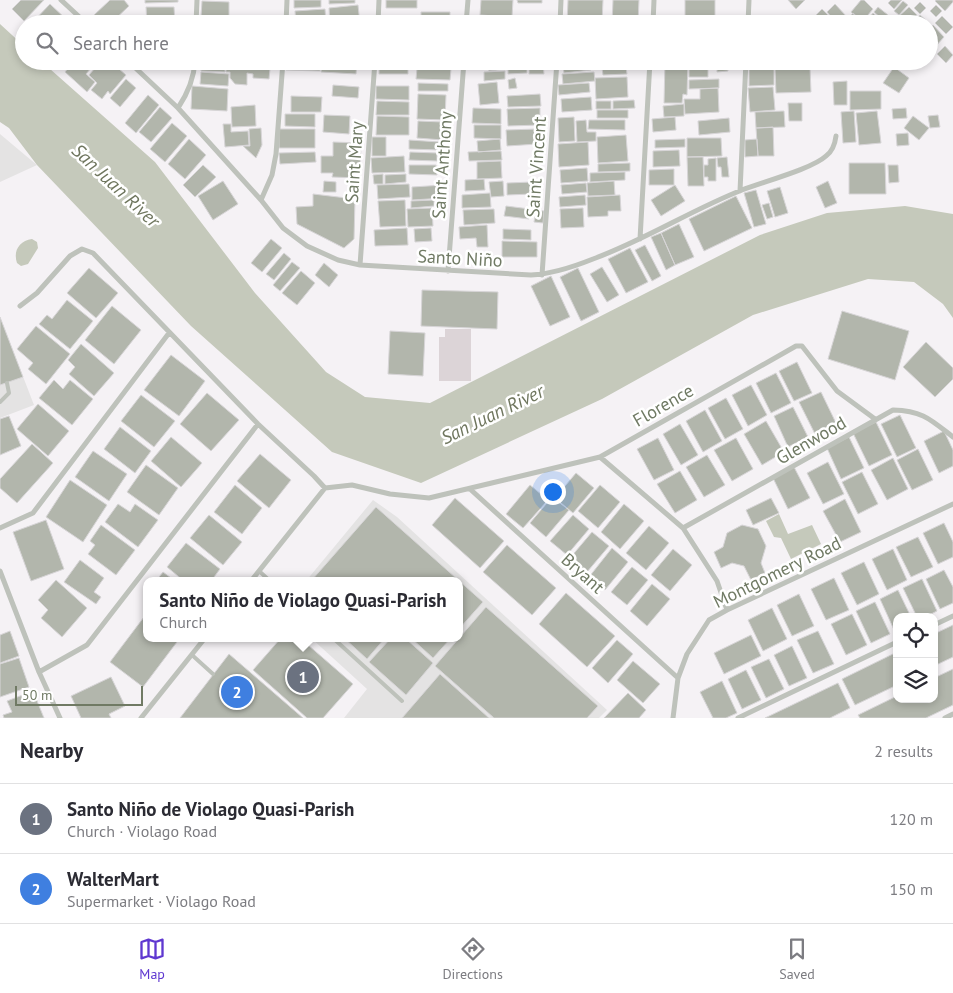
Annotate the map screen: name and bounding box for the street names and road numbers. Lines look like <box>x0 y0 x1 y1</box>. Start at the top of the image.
street label: Saint Anthony <box>427 110 457 220</box>
street label: Saint Vincent <box>521 116 551 218</box>
street label: Saint Mary <box>340 120 368 204</box>
street label: Santo Niño <box>417 244 503 272</box>
street label: Florence <box>629 378 697 432</box>
street label: Glenwood <box>772 411 850 469</box>
street label: Montgomery Road <box>709 531 845 613</box>
street label: Bryant <box>557 548 609 598</box>

